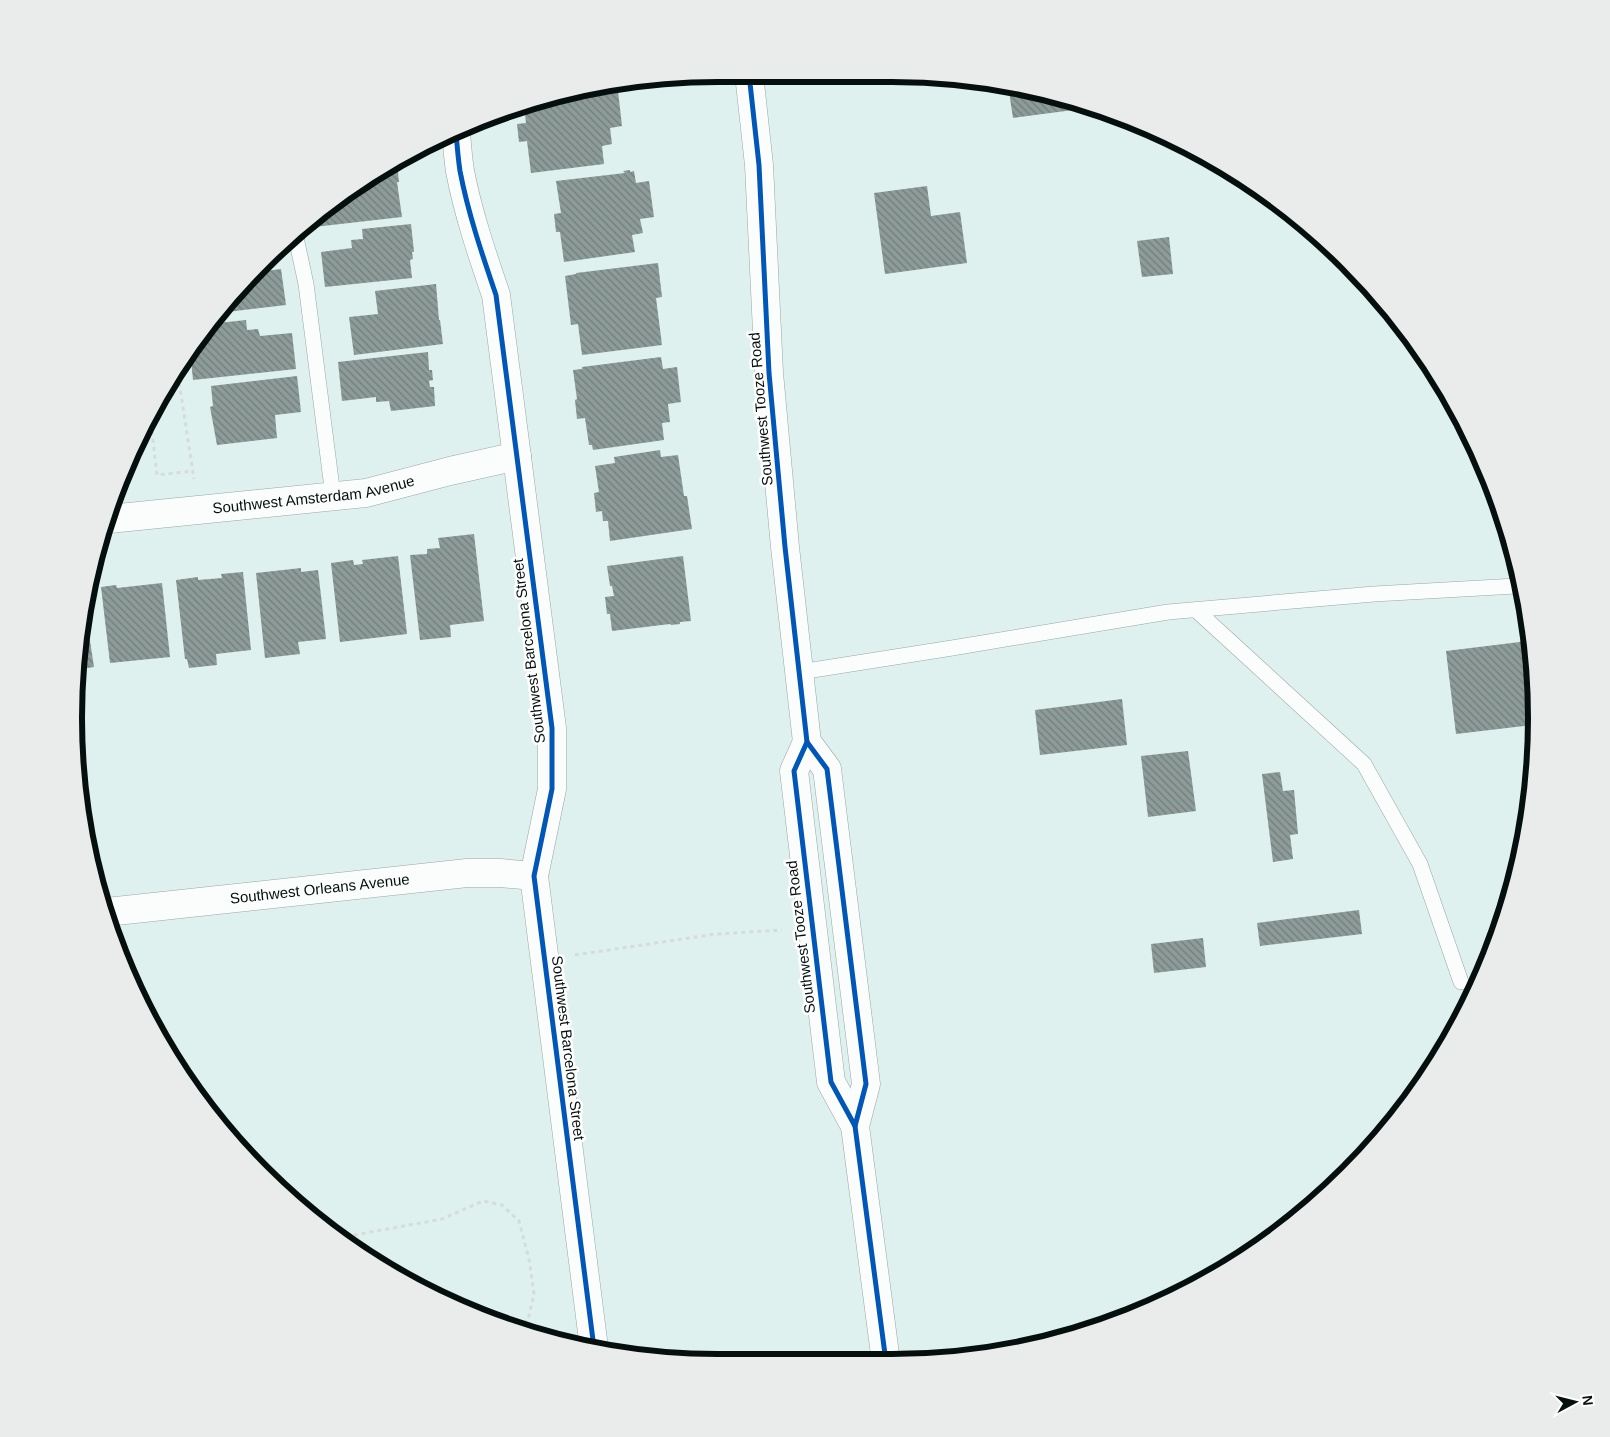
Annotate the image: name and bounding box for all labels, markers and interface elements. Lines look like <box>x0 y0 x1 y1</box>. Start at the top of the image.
street label: Southwest Tooze Road <box>745 332 776 486</box>
street label: Southwest Amsterdam Avenue <box>212 472 416 516</box>
street label: Southwest Barcelona Street <box>509 557 548 744</box>
street label: Southwest Tooze Road <box>783 860 818 1015</box>
street label: Southwest Orleans Avenue <box>229 870 410 907</box>
street label: Southwest Barcelona Street <box>549 955 588 1142</box>
north arrow <box>1550 1377 1600 1427</box>
text: N <box>1579 1394 1596 1406</box>

